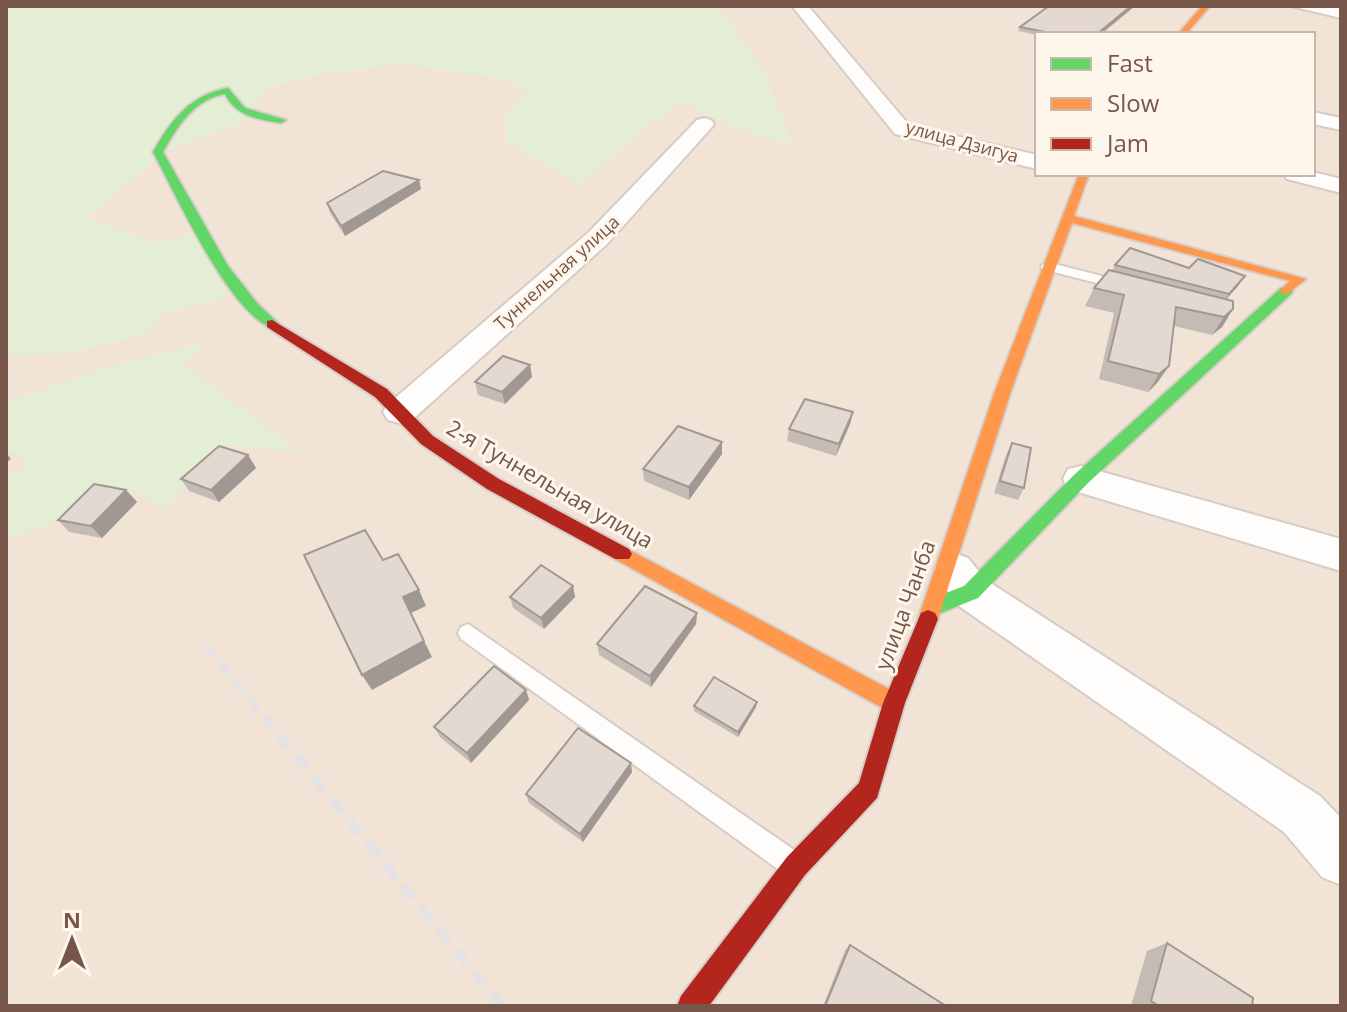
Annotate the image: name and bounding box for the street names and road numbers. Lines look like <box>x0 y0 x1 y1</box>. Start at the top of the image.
street label: улица Дзигуа <box>903 114 1021 168</box>
street label: Туннельная улица <box>489 210 624 335</box>
street label: 2-я Туннельная улица <box>442 412 659 555</box>
street label: улица Чанба <box>867 536 941 674</box>

